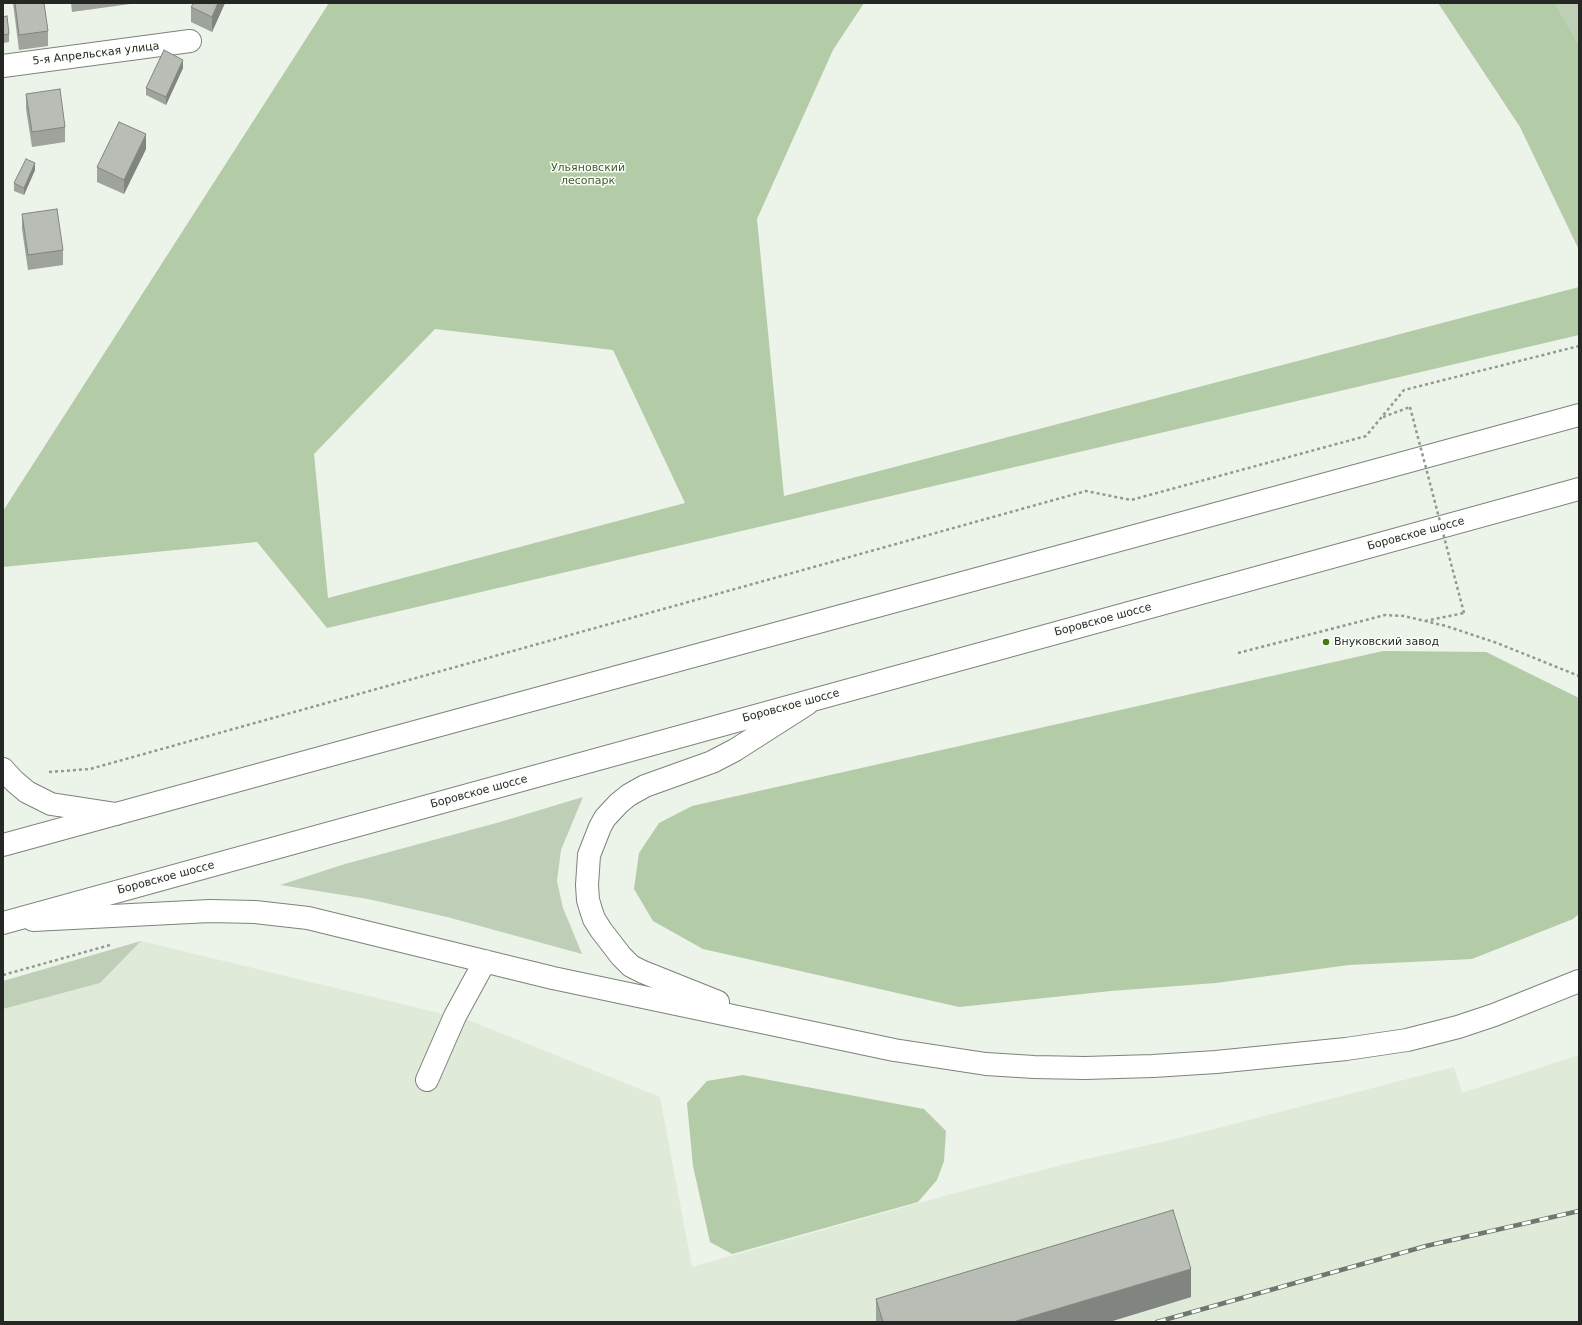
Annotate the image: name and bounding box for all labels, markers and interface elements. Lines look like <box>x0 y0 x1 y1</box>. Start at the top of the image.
street label: 5-я Апрельская улица <box>32 40 160 68</box>
park label: Ульяновский лесопарк <box>551 161 625 187</box>
street label: Боровское шоссе <box>1366 515 1466 553</box>
street label: Боровское шоссе <box>1053 601 1153 639</box>
place label: Внуковский завод <box>1334 635 1439 649</box>
marker: Внуковский завод <box>1321 637 1331 647</box>
street label: Боровское шоссе <box>741 687 841 725</box>
street label: Боровское шоссе <box>429 773 529 811</box>
street label: Боровское шоссе <box>116 859 216 897</box>

